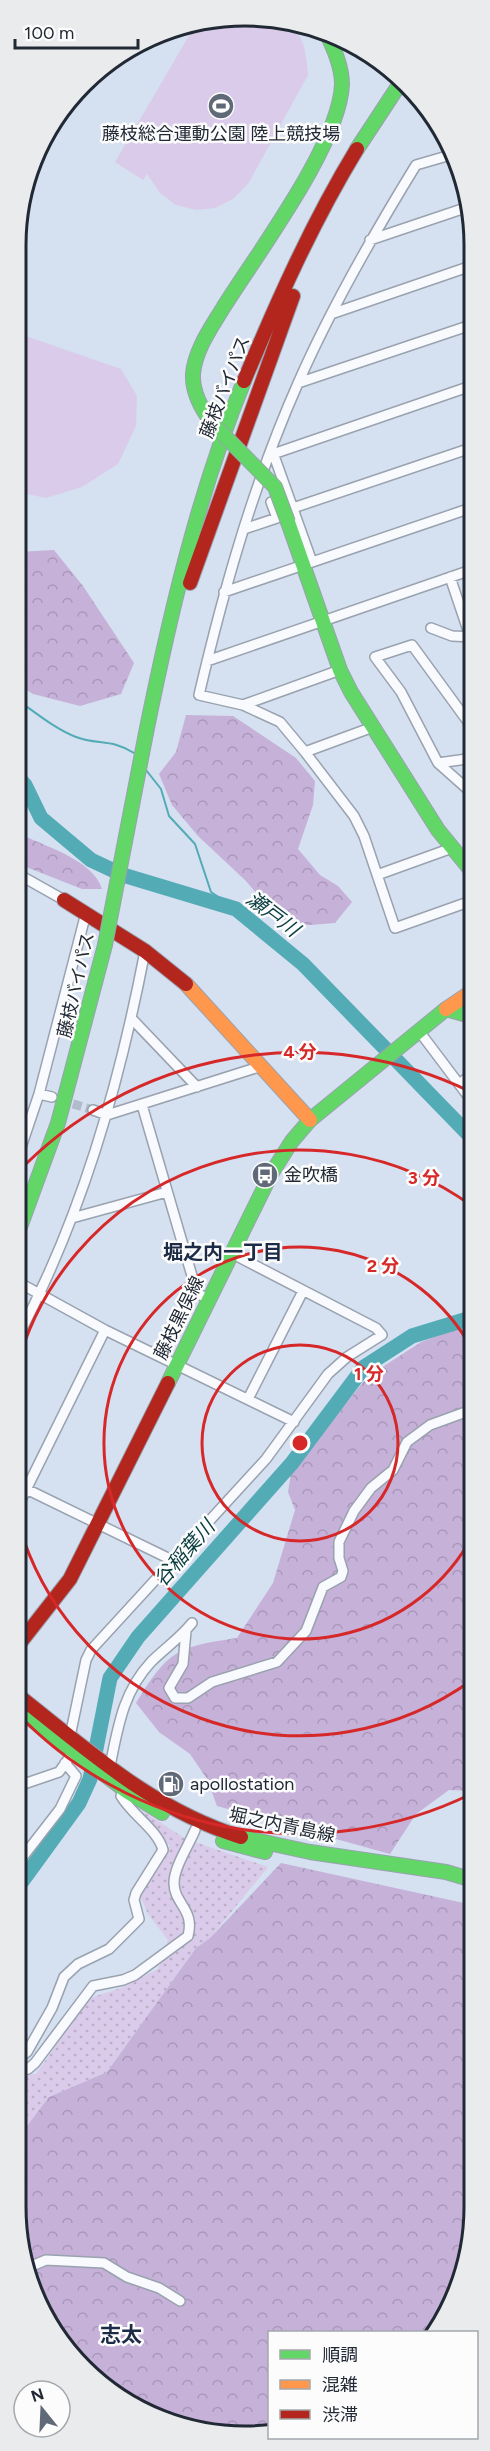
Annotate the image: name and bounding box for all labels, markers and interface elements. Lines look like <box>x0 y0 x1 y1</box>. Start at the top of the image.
scale bar <box>15 12 138 50</box>
text: 100 m <box>24 22 74 44</box>
sports icon: 藤枝総合運動公園 陸上競技場 <box>206 91 236 121</box>
place label: 藤枝総合運動公園 陸上競技場 <box>102 123 340 145</box>
street label: 藤枝バイパス <box>195 333 255 441</box>
water label: 瀬戸川 <box>242 886 306 943</box>
street label: 藤枝バイパス <box>53 930 99 1040</box>
text: 4 分 <box>283 1041 317 1063</box>
bus stop icon: 金吹橋 <box>250 1160 280 1190</box>
place label: 金吹橋 <box>284 1164 338 1186</box>
text: 3 分 <box>408 1167 440 1189</box>
district label: 堀之内一丁目 <box>163 1240 283 1264</box>
text: 2 分 <box>367 1255 399 1277</box>
street label: 藤枝黒俣線 <box>149 1273 209 1363</box>
text: 1 分 <box>354 1363 384 1385</box>
centre of rings <box>290 1433 310 1453</box>
water label: 谷稲葉川 <box>149 1513 221 1591</box>
fuel station icon: apollostation <box>156 1769 186 1799</box>
place label: apollostation <box>190 1773 294 1795</box>
street label: 堀之内青島線 <box>227 1803 337 1847</box>
district label: 志太 <box>100 2322 142 2347</box>
legend <box>268 2331 478 2439</box>
text: 順調 <box>322 2344 358 2366</box>
text: 混雑 <box>322 2374 358 2396</box>
north arrow <box>12 2379 72 2439</box>
text: N <box>29 2384 46 2406</box>
text: 渋滞 <box>322 2404 358 2426</box>

